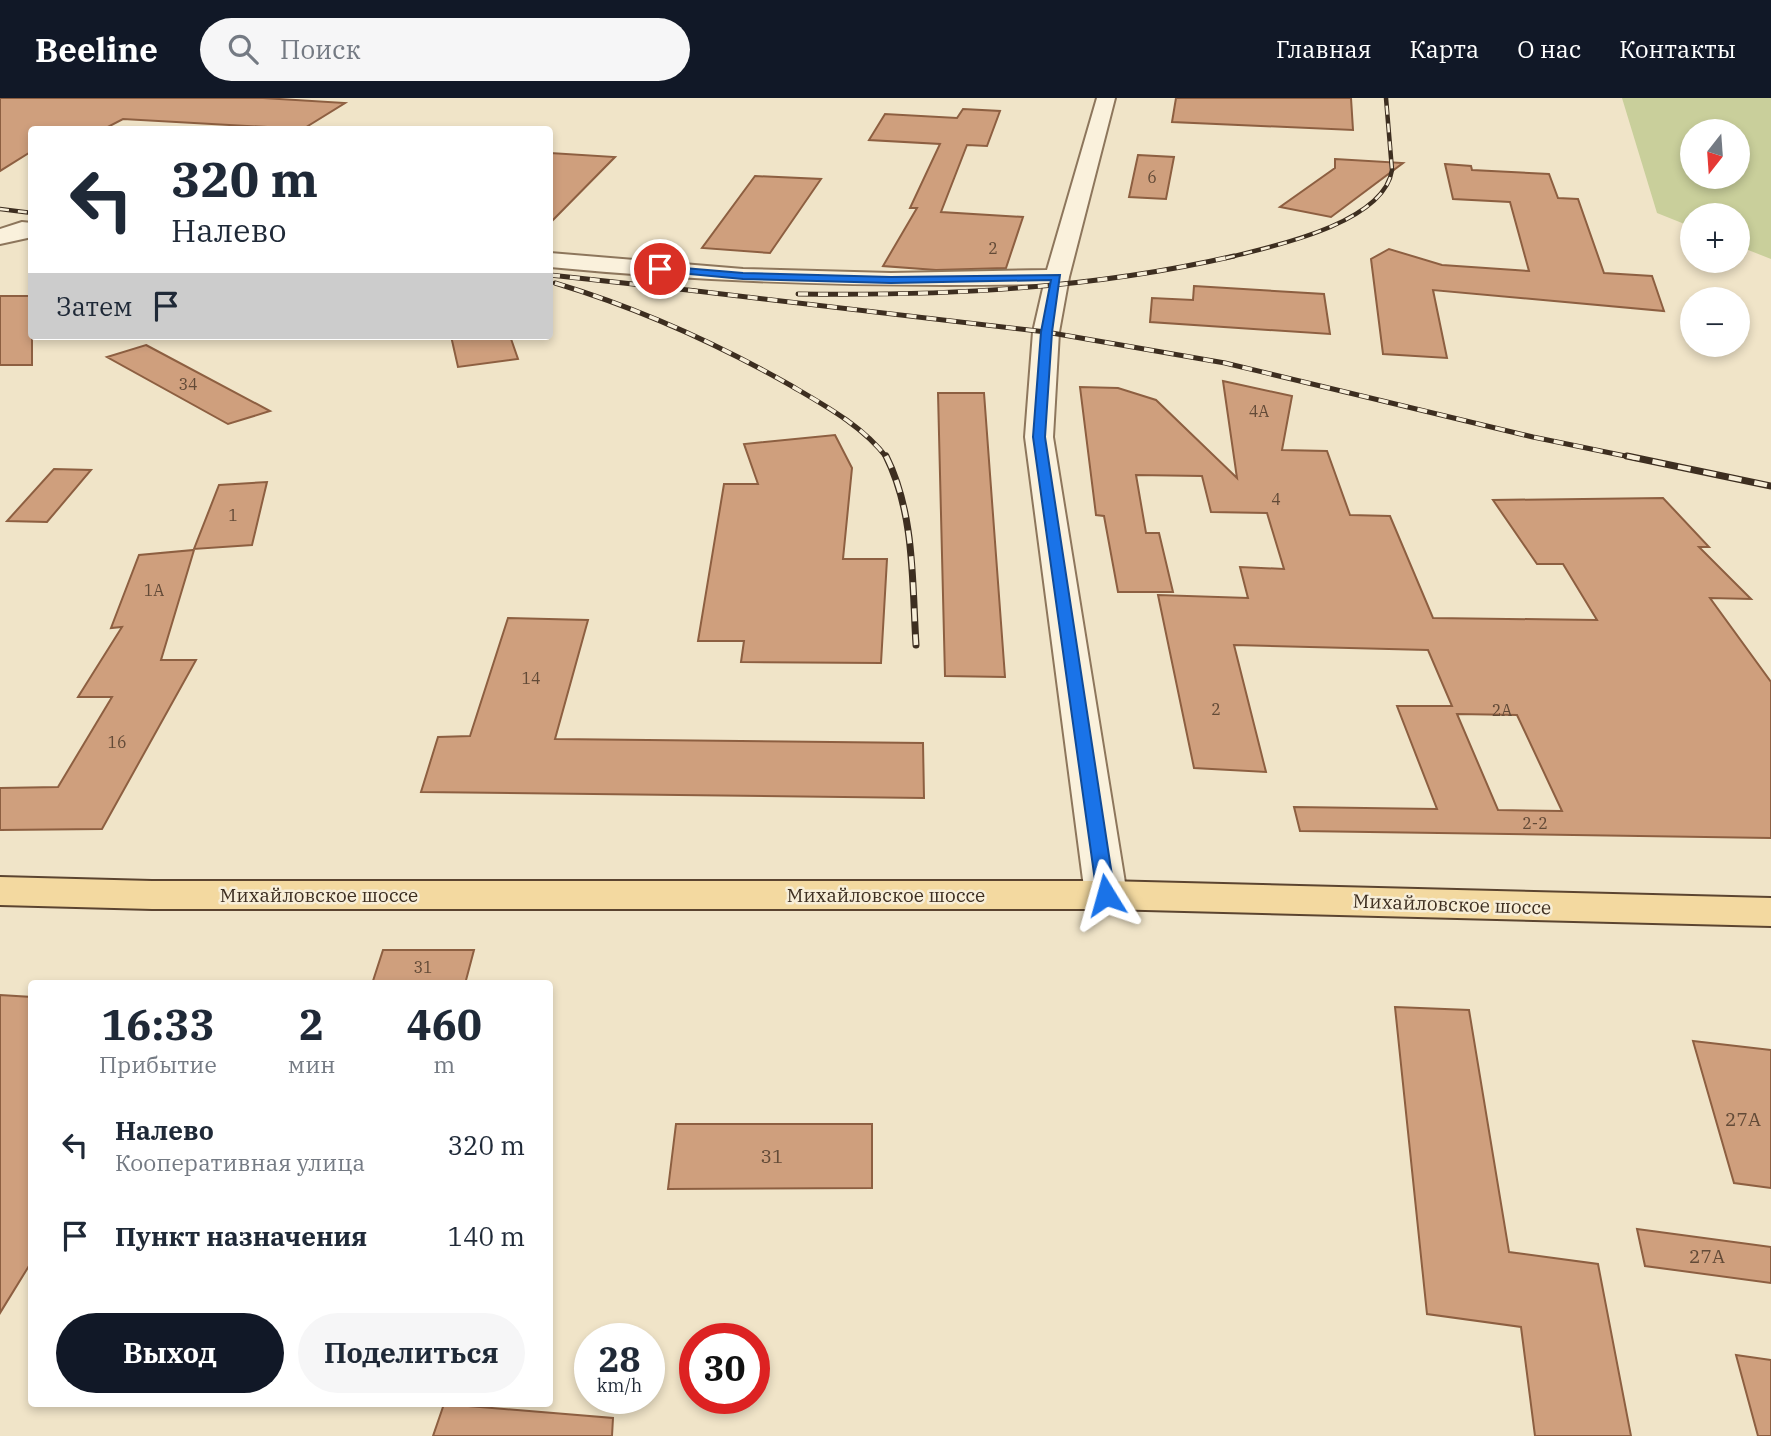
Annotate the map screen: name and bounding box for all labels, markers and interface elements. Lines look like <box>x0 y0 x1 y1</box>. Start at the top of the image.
search box <box>200 18 690 81</box>
text: Beeline <box>35 28 158 71</box>
icon: search <box>224 30 262 68</box>
text: Поиск <box>280 32 361 66</box>
text: Главная <box>1276 33 1372 65</box>
text: Карта <box>1410 33 1479 65</box>
text: О нас <box>1517 33 1581 65</box>
text: Контакты <box>1619 33 1736 65</box>
north arrow <box>1680 119 1750 189</box>
map controls <box>1680 119 1750 357</box>
text: 320 m <box>171 147 318 210</box>
icon: left <box>56 154 147 245</box>
house number: 6 <box>1147 167 1157 187</box>
button: + <box>1680 203 1750 273</box>
text: Налево <box>171 209 287 251</box>
house number: 2 <box>988 238 998 258</box>
pin <box>630 239 690 299</box>
icon: arrive <box>641 250 679 288</box>
icon: arrive <box>147 287 185 325</box>
button: − <box>1680 287 1750 357</box>
text: Затем <box>56 289 133 323</box>
house number: 34 <box>178 374 198 394</box>
house number: 4А <box>1249 401 1269 421</box>
house number: 4 <box>1271 489 1281 509</box>
house number: 1 <box>228 505 238 525</box>
house number: 1А <box>144 580 164 600</box>
house number: 14 <box>521 668 541 688</box>
house number: 2 <box>1211 699 1221 719</box>
house number: 2А <box>1492 700 1512 720</box>
house number: 16 <box>107 732 127 752</box>
house number: 2-2 <box>1522 813 1548 833</box>
position arrow <box>1069 858 1143 932</box>
street label: Михайловское шоссе <box>220 883 418 907</box>
street label: Михайловское шоссе <box>787 883 985 907</box>
street label: Михайловское шоссе <box>1352 889 1552 919</box>
house number: 31 <box>413 957 433 977</box>
text: 16:33 <box>101 997 215 1052</box>
text: 2 <box>299 997 324 1052</box>
text: 460 <box>406 997 482 1052</box>
text: Прибытие <box>99 1049 217 1079</box>
text: мин <box>288 1049 336 1079</box>
text: m <box>433 1049 455 1079</box>
house number: 27А <box>1725 1107 1761 1131</box>
text: Налево <box>115 1113 214 1147</box>
icon: left <box>56 1126 94 1164</box>
text: 320 m <box>447 1128 525 1162</box>
house number: 31 <box>761 1144 783 1168</box>
text: Кооперативная улица <box>115 1147 365 1177</box>
icon: arrive <box>56 1217 94 1255</box>
text: Пункт назначения <box>115 1219 367 1253</box>
text: 140 m <box>447 1219 525 1253</box>
house number: 27А <box>1689 1244 1725 1268</box>
button: Выход <box>56 1313 284 1393</box>
button: Поделиться <box>298 1313 525 1393</box>
speed limit sign: 30 <box>679 1323 770 1414</box>
text: 28 <box>598 1336 641 1382</box>
text: km/h <box>597 1374 642 1397</box>

